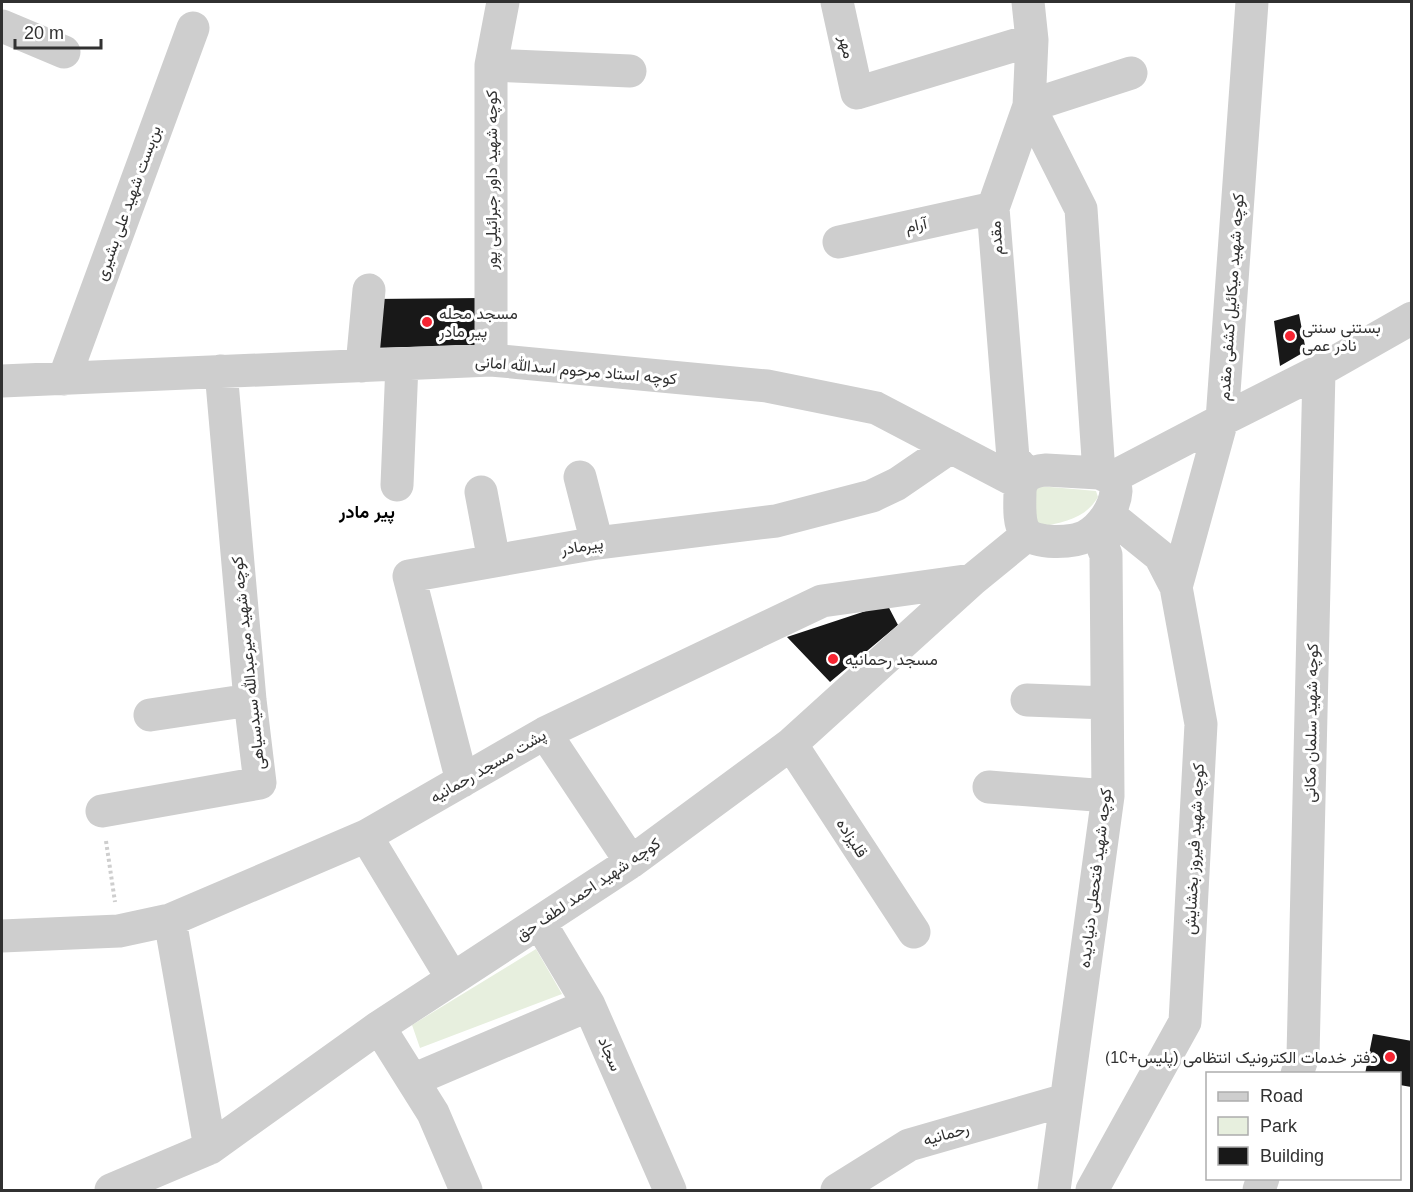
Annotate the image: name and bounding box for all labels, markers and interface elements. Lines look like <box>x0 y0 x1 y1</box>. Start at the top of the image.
scale bar <box>15 12 100 50</box>
text: 20 m <box>24 23 64 43</box>
street label: مهر <box>834 33 858 60</box>
street label: کوچه شهید داور جبرائیلی پور <box>483 90 503 271</box>
street label: بن‌بست شهید علی بشیری <box>92 123 166 283</box>
street label: کوچه شهید میکائیل کشفی مقدم <box>1215 193 1250 402</box>
street label: آرام <box>904 214 930 237</box>
street label: مقدم <box>986 220 1008 256</box>
place label: مسجد محله پیر مادر <box>438 305 518 343</box>
marker: مسجد محله پیر مادر <box>420 315 434 329</box>
place label: بستنی سنتی نادر عمی <box>1302 319 1381 356</box>
marker: بستنی سنتی نادر عمی <box>1283 329 1297 343</box>
street label: کوچه استاد مرحوم اسدالله امانی <box>474 352 678 390</box>
district label: پیر مادر <box>338 502 395 524</box>
street label: پیرمادر <box>559 534 605 561</box>
street label: کوچه شهید میرعبدالله سیدسیاهی <box>227 555 271 771</box>
street label: کوچه شهید سلمان مکانی <box>1301 643 1324 803</box>
place label: مسجد رحمانیه <box>845 651 938 670</box>
marker: مسجد رحمانیه <box>826 652 840 666</box>
street label: پشت مسجد رحمانیه <box>427 726 550 809</box>
street label: کوچه شهید فیروز بخشایش <box>1181 763 1210 935</box>
street label: کوچه شهید فتحعلی دنیادیده <box>1076 787 1117 969</box>
street label: قلیزاده <box>832 815 871 862</box>
street label: کوچه شهید احمد لطف حق <box>513 834 665 946</box>
street label: سجاد <box>594 1034 625 1074</box>
place label: دفتر خدمات الکترونیک انتظامی (پلیس+10) <box>1105 1049 1378 1069</box>
marker: دفتر خدمات الکترونیک انتظامی (پلیس+10) <box>1383 1050 1397 1064</box>
legend <box>1206 1072 1401 1180</box>
text: Road <box>1260 1086 1303 1106</box>
text: Park <box>1260 1116 1298 1136</box>
street label: رحمانیه <box>921 1119 971 1151</box>
text: Building <box>1260 1146 1324 1166</box>

